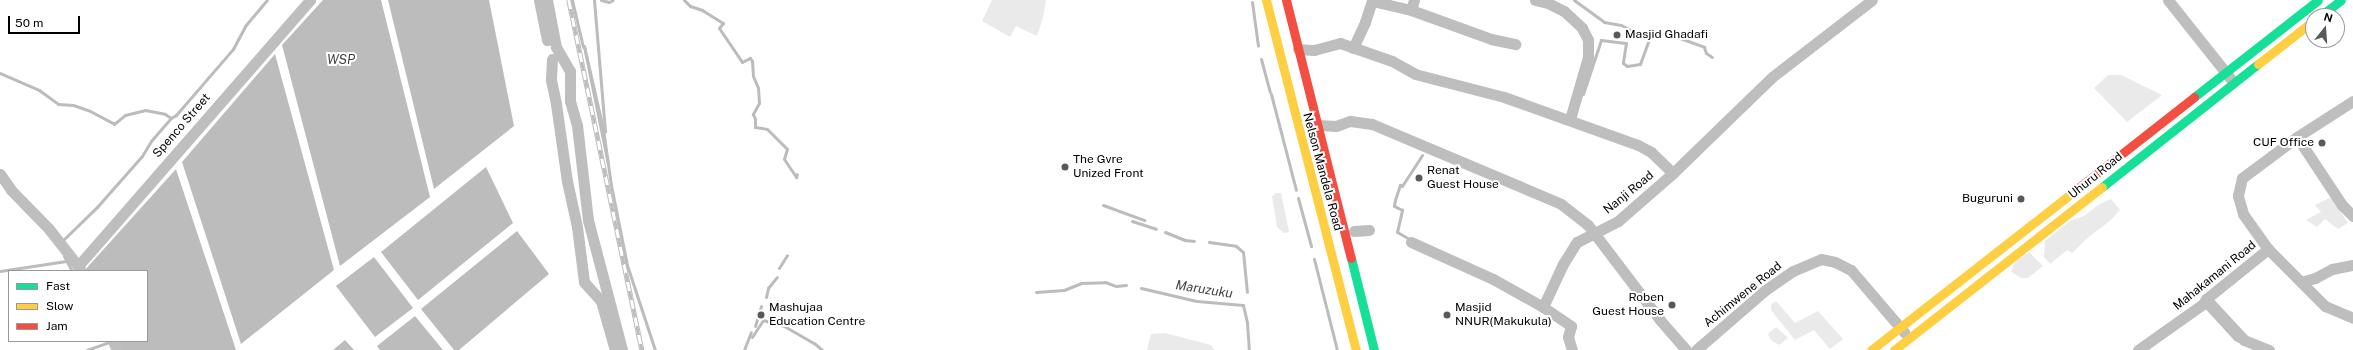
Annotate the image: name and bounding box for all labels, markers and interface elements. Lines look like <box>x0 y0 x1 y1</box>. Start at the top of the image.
scale bar <box>10 8 82 34</box>
north arrow <box>2305 8 2345 48</box>
text: N <box>2322 10 2334 24</box>
text: 50 m <box>15 16 43 30</box>
place label: Masjid Ghadafi <box>1625 28 1708 42</box>
marker: Masjid Ghadafi <box>1612 30 1622 40</box>
water label: WSP <box>327 52 355 68</box>
street label: Spenco Street <box>150 91 214 161</box>
street label: Nelson Mandela Road <box>1299 111 1345 233</box>
place label: CUF Office <box>2253 136 2314 150</box>
marker: CUF Office <box>2317 138 2327 148</box>
street label: Uhuru Road <box>2066 150 2126 202</box>
place label: The Gvre Unized Front <box>1073 153 1144 181</box>
marker: The Gvre Unized Front <box>1060 162 1070 172</box>
place label: Renat Guest House <box>1427 164 1499 192</box>
street label: Nanji Road <box>1601 168 1657 218</box>
marker: Renat Guest House <box>1414 173 1424 183</box>
place label: Buguruni <box>1962 192 2013 206</box>
marker: Buguruni <box>2016 194 2026 204</box>
street label: Mahakamani Road <box>2171 238 2259 314</box>
street label: Achimwene Road <box>1701 259 1785 331</box>
legend <box>8 270 148 342</box>
water label: Maruzuku <box>1174 278 1234 302</box>
text: Fast <box>46 279 70 293</box>
place label: Roben Guest House <box>1592 291 1664 319</box>
text: Slow <box>46 299 73 313</box>
marker: Roben Guest House <box>1667 300 1677 310</box>
place label: Mashujaa Education Centre <box>769 301 865 329</box>
place label: Masjid NNUR(Makukula) <box>1455 301 1552 329</box>
marker: Mashujaa Education Centre <box>756 310 766 320</box>
marker: Masjid NNUR(Makukula) <box>1442 310 1452 320</box>
text: Jam <box>46 319 68 333</box>

